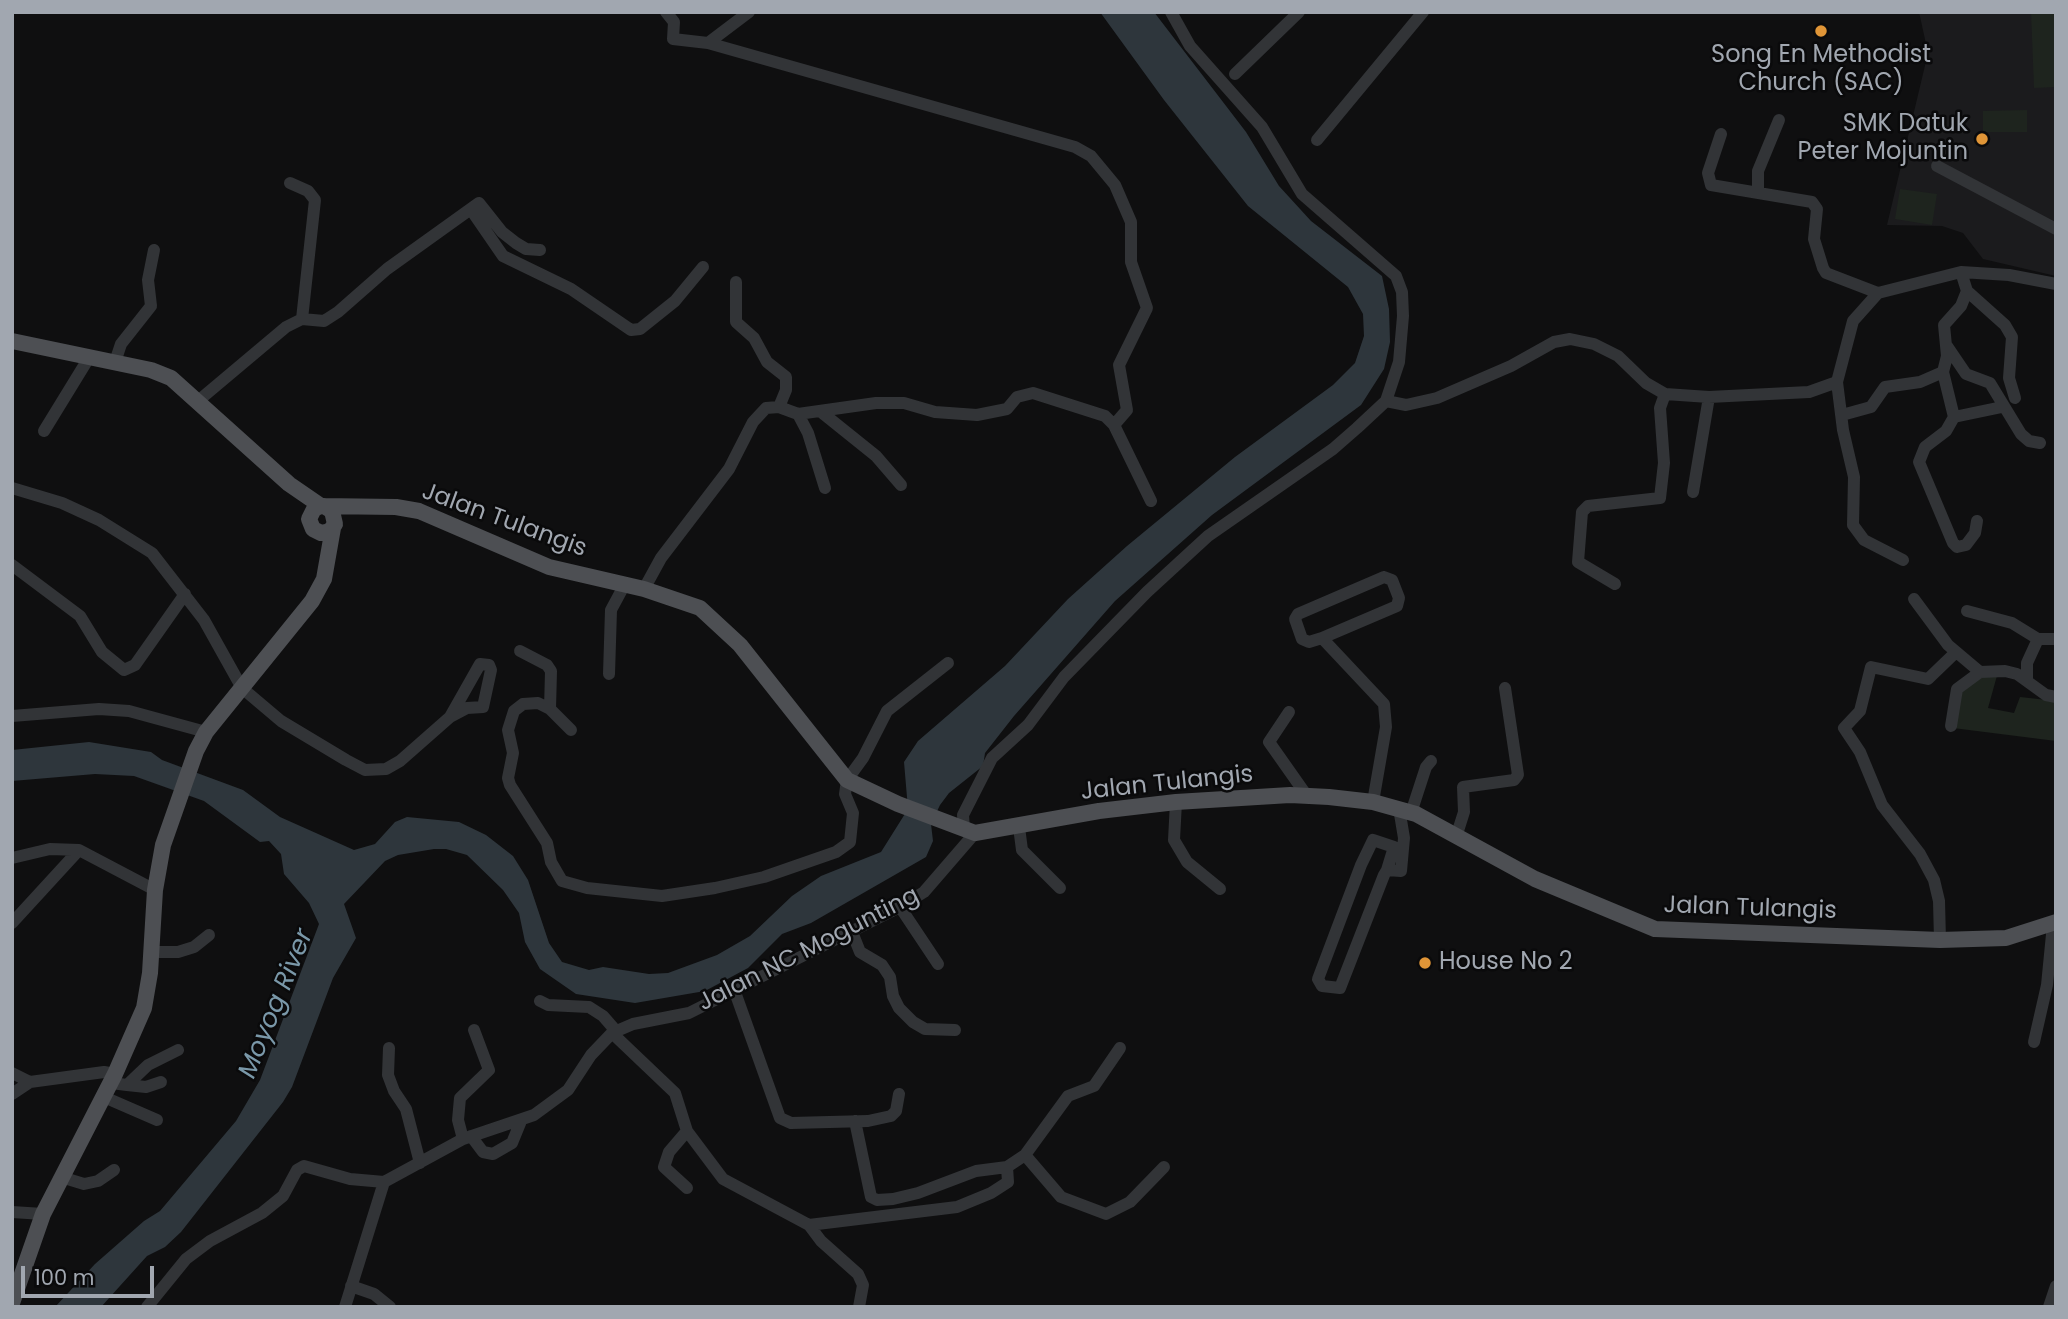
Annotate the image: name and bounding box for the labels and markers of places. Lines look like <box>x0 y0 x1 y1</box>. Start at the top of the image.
marker: Song En Methodist Church (SAC) <box>1813 23 1829 39</box>
place label: Song En Methodist Church (SAC) <box>1711 42 1931 98</box>
place label: SMK Datuk Peter Mojuntin <box>1798 111 1968 167</box>
marker: SMK Datuk Peter Mojuntin <box>1974 131 1990 147</box>
place label: House No 2 <box>1439 949 1573 977</box>
marker: House No 2 <box>1417 955 1433 971</box>

